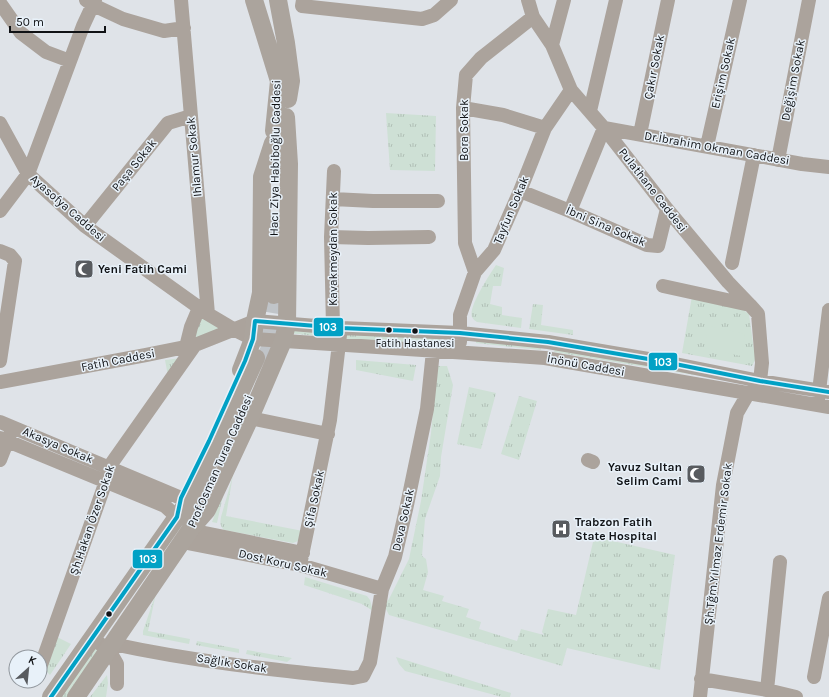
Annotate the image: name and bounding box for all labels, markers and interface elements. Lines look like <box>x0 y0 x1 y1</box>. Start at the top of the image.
scale bar <box>10 8 105 34</box>
text: 50 m <box>16 15 44 29</box>
street label: Çakır Sokak <box>641 33 667 100</box>
street label: Erişim Sokak <box>708 36 738 110</box>
street label: Değişim Sokak <box>778 38 808 122</box>
street label: Hacı Ziya Habiboğlu Caddesi <box>267 80 283 236</box>
street label: Bora Sokak <box>457 99 471 161</box>
street label: Ihlamur Sokak <box>184 116 204 198</box>
street label: Dr.İbrahim Okman Caddesi <box>643 128 791 168</box>
street label: Paşa Sokak <box>109 136 159 194</box>
street label: Pulathane Caddesi <box>616 145 690 235</box>
street label: Ayasofya Caddesi <box>28 172 108 244</box>
street label: Tayfun Sokak <box>490 174 532 246</box>
street label: Kavakmeydan Sokak <box>326 192 340 306</box>
street label: İbni Sina Sokak <box>564 203 648 249</box>
mosque icon: Yeni Fatih Cami <box>73 258 95 280</box>
place label: Yeni Fatih Cami <box>98 262 187 276</box>
line badge: 103 <box>313 317 344 337</box>
text: 103 <box>319 321 337 334</box>
unlabelled marker <box>384 325 394 335</box>
marker: Fatih Hastanesi <box>410 326 420 336</box>
place label: Fatih Hastanesi <box>376 337 454 350</box>
street label: Fatih Caddesi <box>80 346 156 374</box>
street label: İnönü Caddesi <box>546 351 626 379</box>
line badge: 103 <box>648 352 678 371</box>
text: 103 <box>654 356 672 369</box>
street label: Prof.Osman Turan Caddesi <box>184 393 256 529</box>
street label: Akasya Sokak <box>21 424 96 466</box>
place label: Yavuz Sultan Selim Cami <box>608 460 682 488</box>
street label: Şh.Tğm.Yılmaz Erdemir Sokak <box>701 462 735 626</box>
street label: Şh.Hakan Özer Sokak <box>67 463 117 577</box>
mosque icon: Yavuz Sultan Selim Cami <box>685 463 707 485</box>
street label: Şifa Sokak <box>301 469 327 529</box>
street label: Deva Sokak <box>389 487 417 553</box>
place label: Trabzon Fatih State Hospital <box>575 515 657 543</box>
hospital icon: Trabzon Fatih State Hospital <box>550 518 572 540</box>
street label: Dost Koru Sokak <box>237 546 329 580</box>
line badge: 103 <box>132 549 163 569</box>
text: 103 <box>139 553 157 566</box>
unlabelled marker <box>104 609 114 619</box>
north arrow <box>8 649 48 689</box>
street label: Sağlık Sokak <box>196 651 268 676</box>
text: K <box>26 653 39 668</box>

